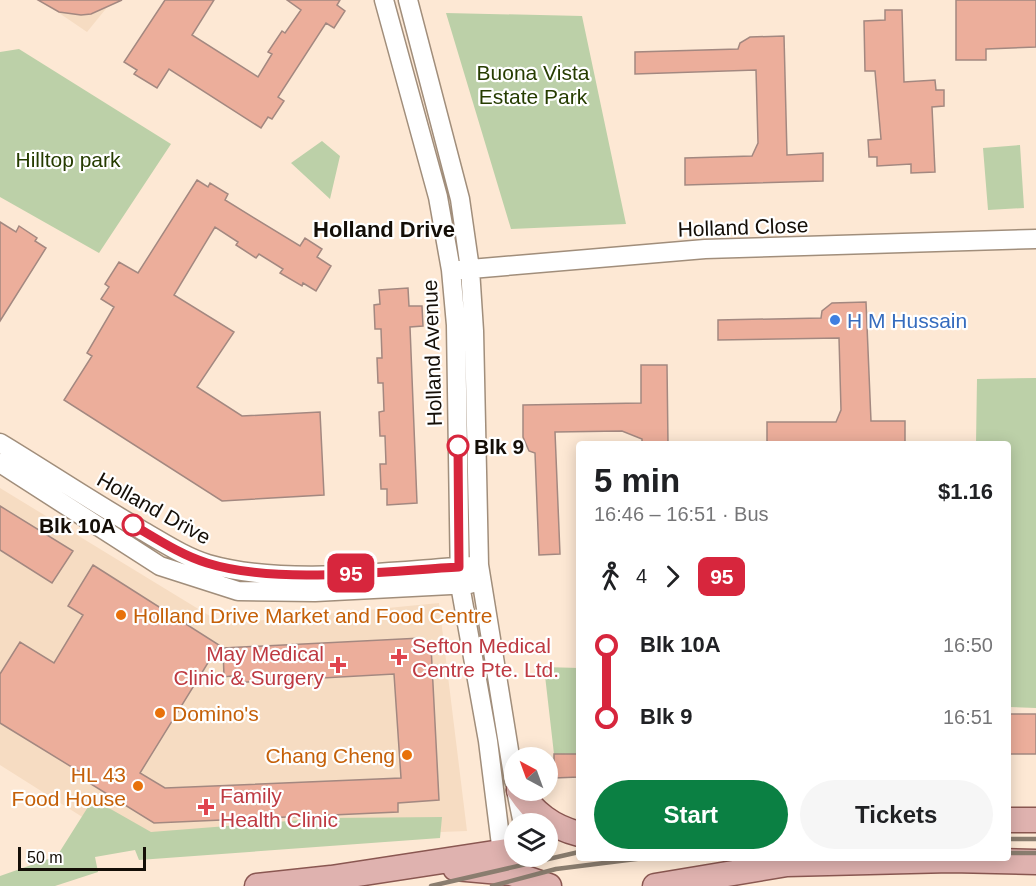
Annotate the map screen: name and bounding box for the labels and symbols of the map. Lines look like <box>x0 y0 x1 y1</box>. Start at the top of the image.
park label: Buona Vista Estate Park <box>477 61 590 108</box>
park label: Hilltop park <box>15 148 121 171</box>
street label: Holland Close <box>677 213 809 241</box>
district label: Holland Drive <box>313 217 455 242</box>
street label: Holland Avenue <box>418 279 446 427</box>
place label: H M Hussain <box>847 309 967 332</box>
marker: H M Hussain <box>828 313 842 327</box>
marker: Blk 9 <box>447 435 469 457</box>
place label: Blk 9 <box>474 435 524 458</box>
street label: Holland Drive <box>93 467 215 549</box>
place label: Blk 10A <box>39 514 116 537</box>
marker: Blk 10A <box>122 514 144 536</box>
line badge: 95 <box>324 554 378 592</box>
place label: Holland Drive Market and Food Centre <box>133 604 493 627</box>
marker: Holland Drive Market and Food Centre <box>114 608 128 622</box>
place label: Sefton Medical Centre Pte. Ltd. <box>412 634 559 681</box>
place label: May Medical Clinic & Surgery <box>173 642 324 689</box>
marker: Sefton Medical Centre Pte. Ltd. <box>390 648 408 666</box>
marker: May Medical Clinic & Surgery <box>329 656 347 674</box>
place label: Domino's <box>172 702 259 725</box>
marker: Domino's <box>153 706 167 720</box>
place label: Chang Cheng <box>265 744 395 767</box>
north arrow <box>504 747 558 801</box>
marker: Chang Cheng <box>400 748 414 762</box>
place label: HL 43 Food House <box>12 763 126 810</box>
marker: HL 43 Food House <box>131 779 145 793</box>
place label: Family Health Clinic <box>220 784 338 831</box>
marker: Family Health Clinic <box>197 798 215 816</box>
scale bar <box>18 844 146 872</box>

